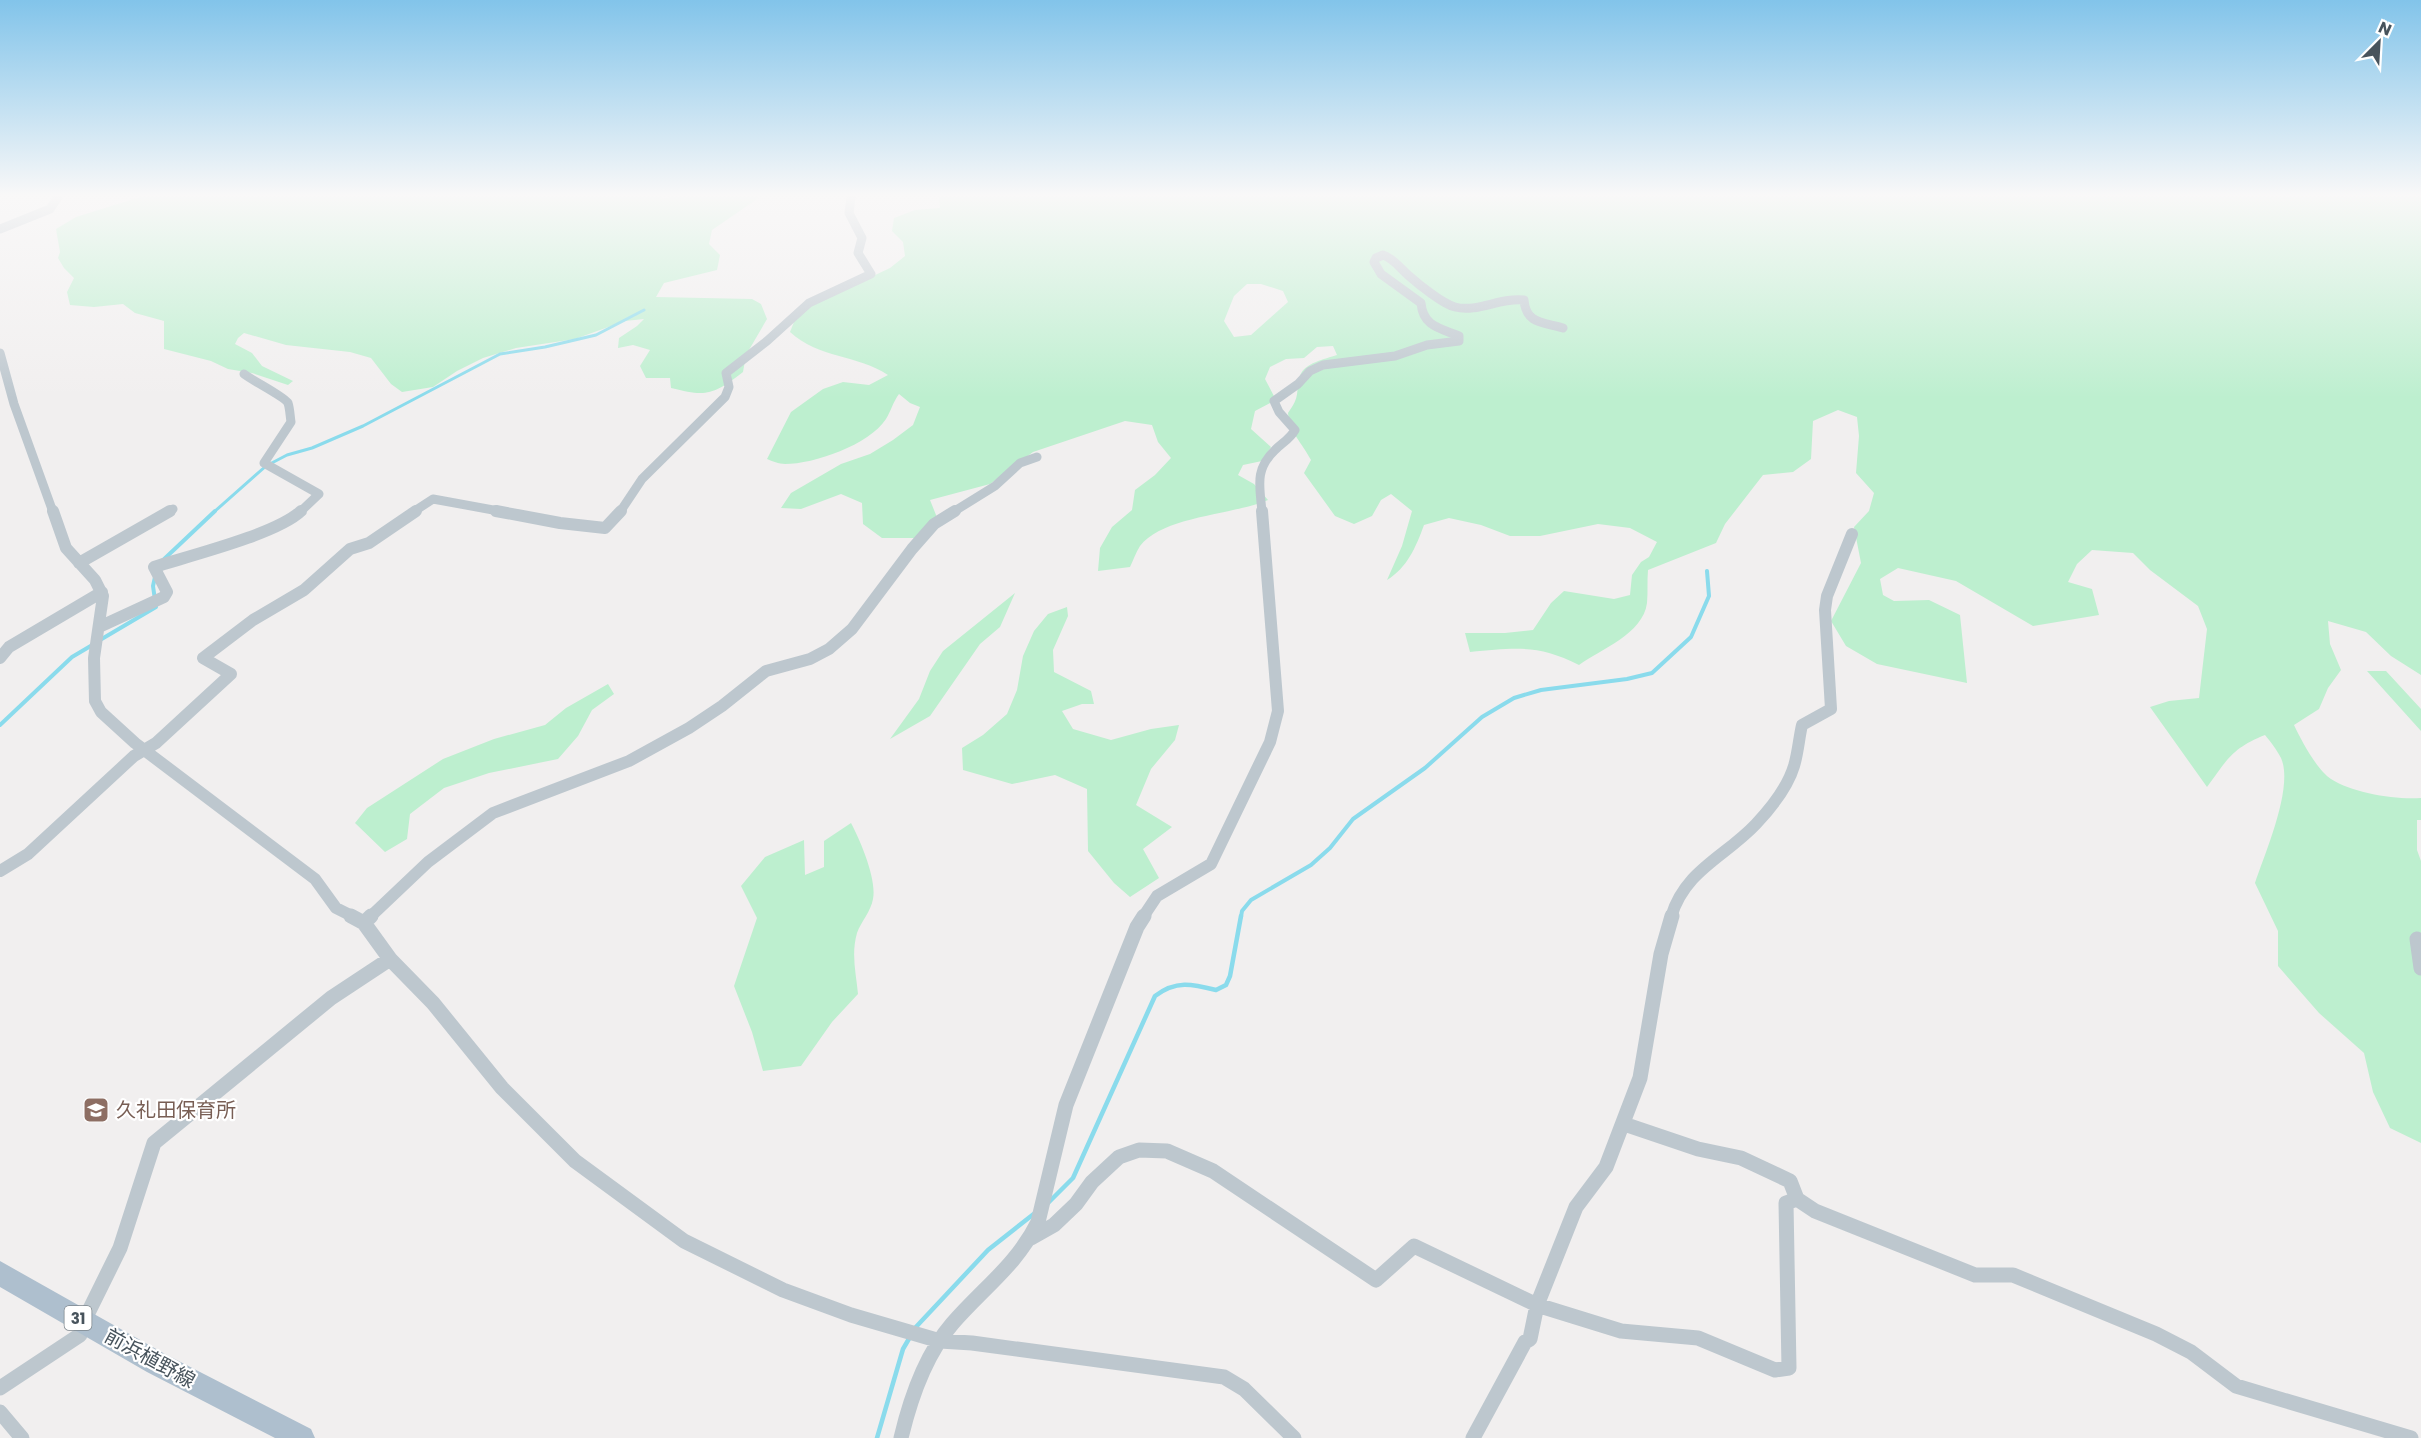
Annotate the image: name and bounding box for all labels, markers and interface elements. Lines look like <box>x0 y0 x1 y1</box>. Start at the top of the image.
north arrow <box>2349 12 2409 72</box>
text: N <box>2375 16 2395 42</box>
school or university icon: 久礼田保育所 <box>81 1095 111 1125</box>
place label: 久礼田保育所 <box>116 1096 236 1124</box>
road number: 31 <box>64 1306 92 1330</box>
street label: 前浜植野線 <box>99 1322 201 1394</box>

